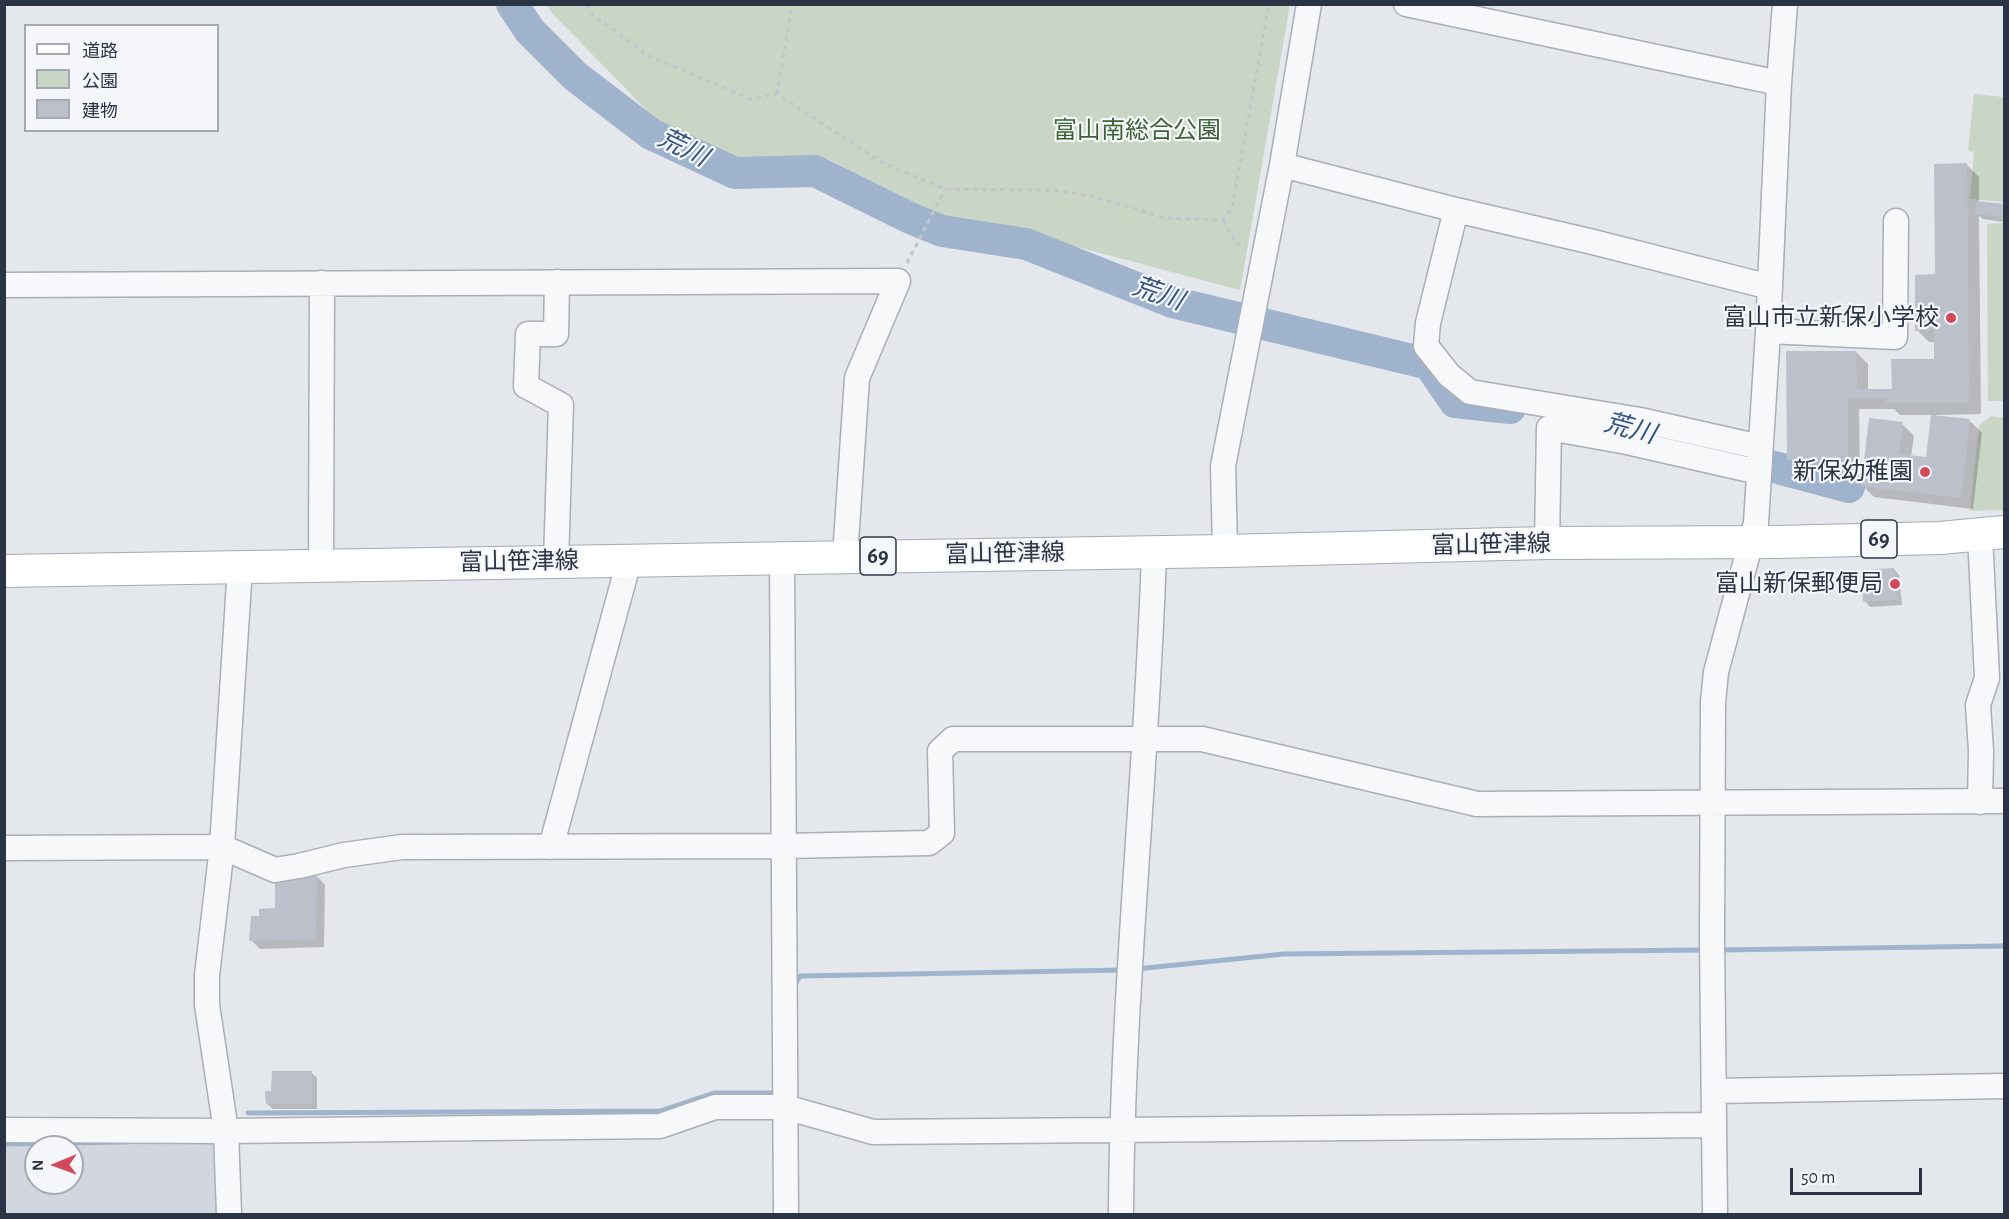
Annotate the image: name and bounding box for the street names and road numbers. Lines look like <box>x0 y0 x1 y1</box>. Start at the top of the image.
road number: 69 <box>1861 520 1897 558</box>
street label: 富山笹津線 <box>1431 530 1551 560</box>
road number: 69 <box>860 537 896 575</box>
street label: 富山笹津線 <box>945 539 1065 569</box>
street label: 富山笹津線 <box>459 547 579 577</box>

